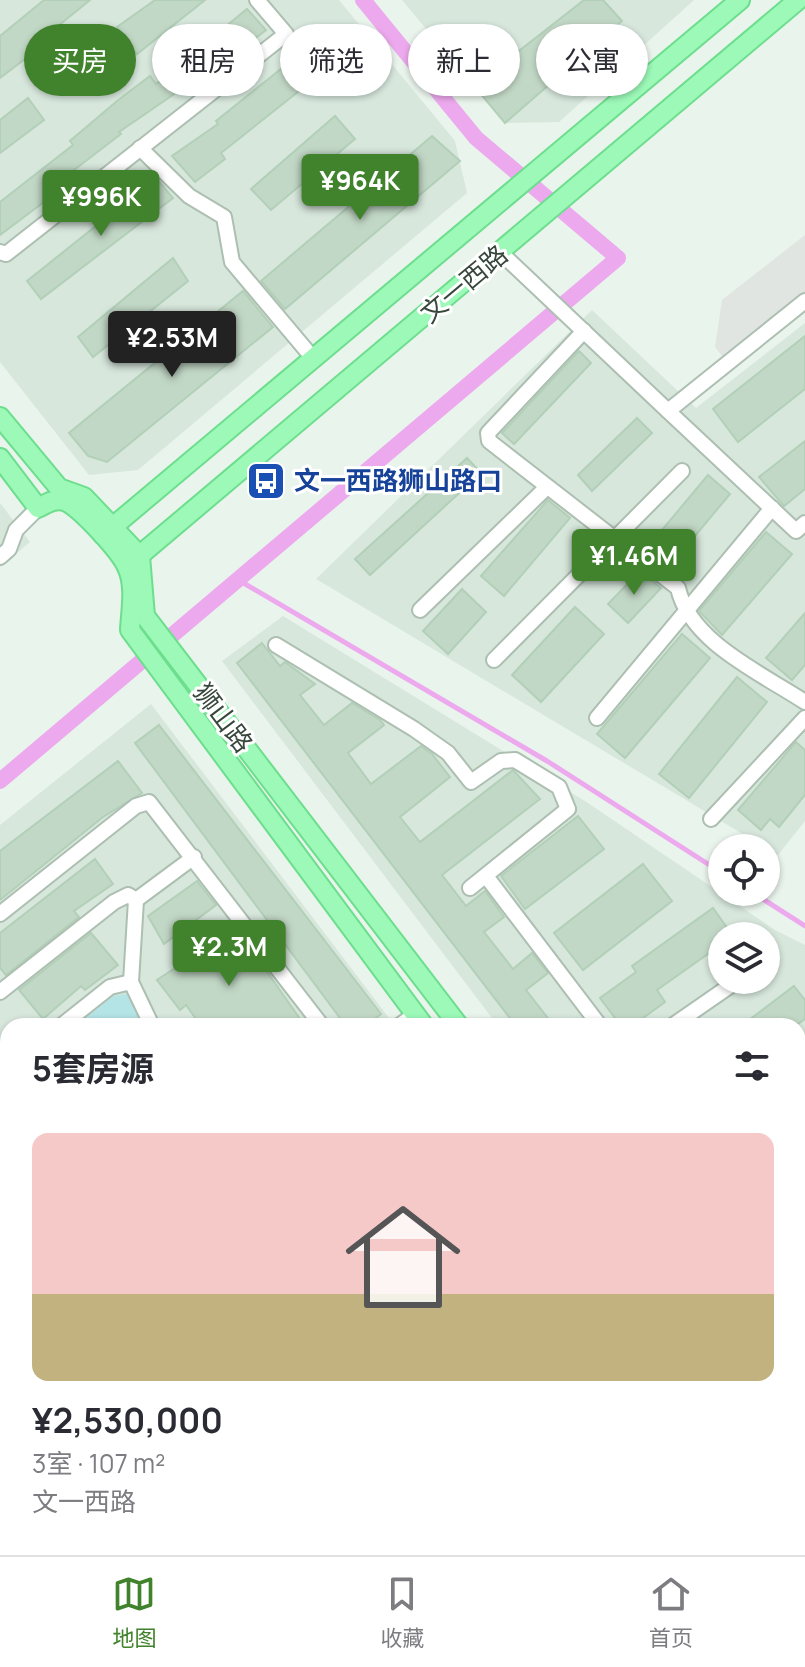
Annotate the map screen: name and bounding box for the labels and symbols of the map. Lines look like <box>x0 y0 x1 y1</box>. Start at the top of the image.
pin: ¥964K <box>304 154 416 222</box>
pin: ¥996K <box>45 170 157 238</box>
street label: 文一西路 <box>412 236 515 330</box>
pin: ¥2.53M <box>107 311 237 379</box>
bus stop icon: 文一西路狮山路口 <box>245 460 287 502</box>
place label: 文一西路狮山路口 <box>294 462 502 498</box>
pin: ¥1.46M <box>569 529 699 597</box>
street label: 狮山路 <box>186 675 262 759</box>
pin: ¥2.3M <box>173 920 285 988</box>

